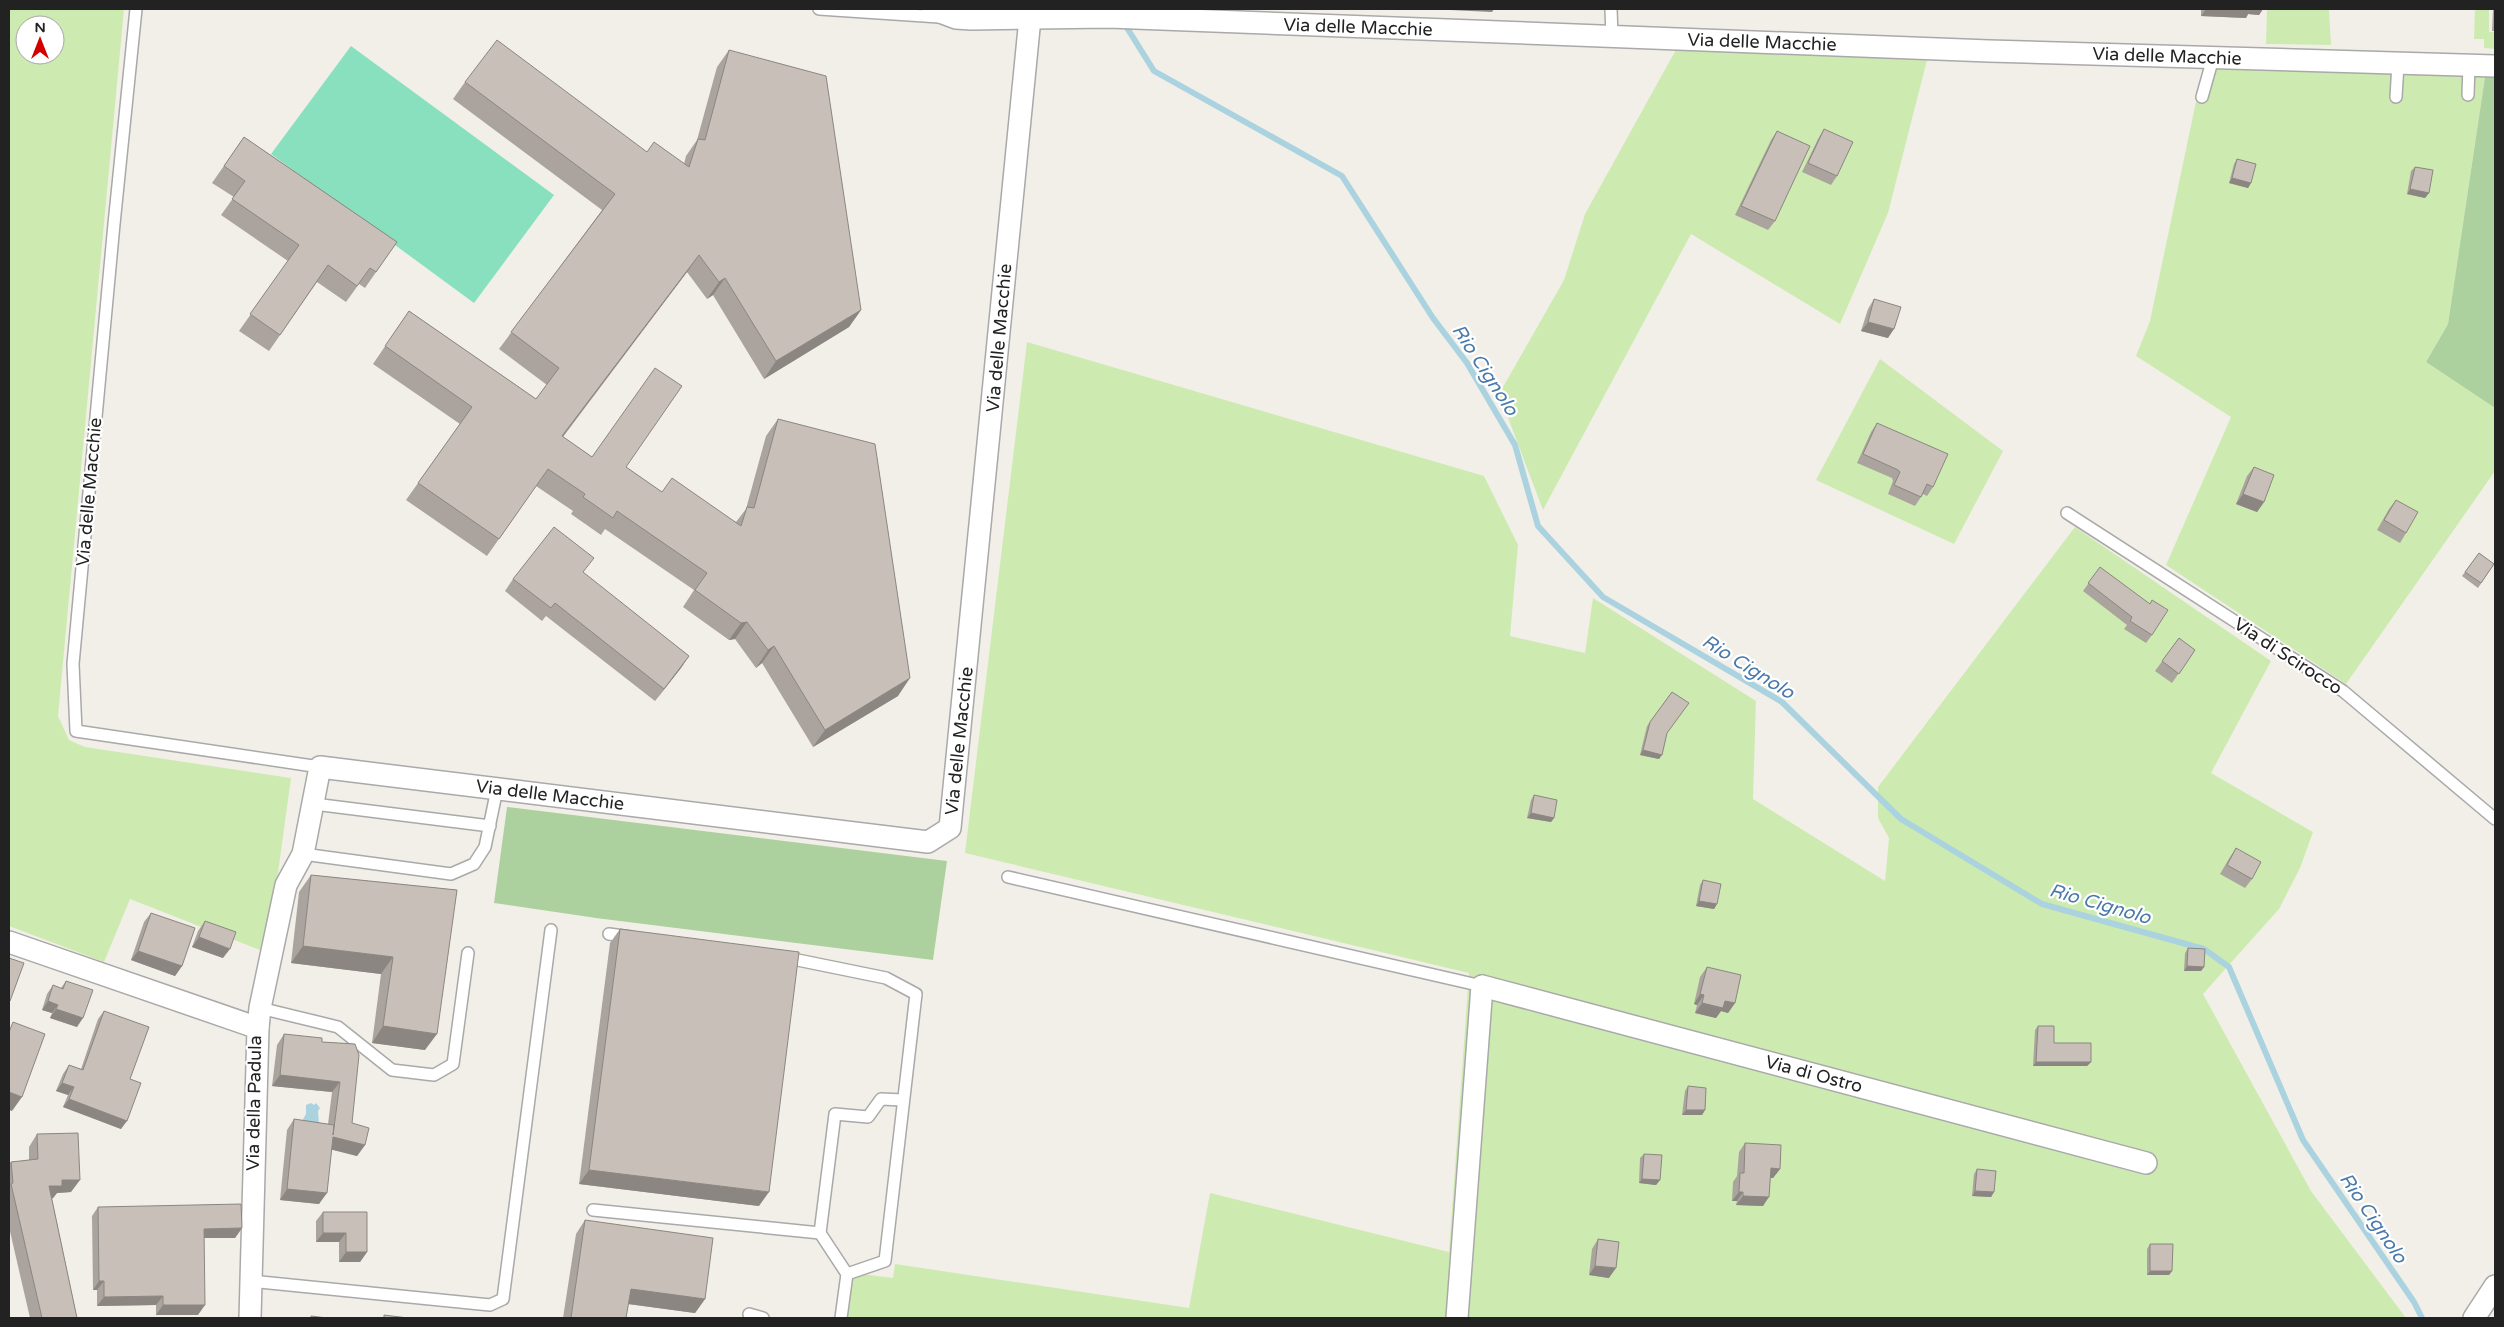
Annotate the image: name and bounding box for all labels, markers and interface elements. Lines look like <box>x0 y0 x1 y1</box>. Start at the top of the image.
street label: Via delle Macchie <box>1283 13 1433 41</box>
north arrow <box>15 15 65 65</box>
text: N <box>34 19 46 36</box>
street label: Via delle Macchie <box>1687 28 1837 56</box>
street label: Via delle Macchie <box>2092 42 2242 70</box>
street label: Via delle Macchie <box>982 263 1016 413</box>
water label: Rio Cignolo <box>1447 320 1523 421</box>
street label: Via delle Macchie <box>72 417 106 567</box>
street label: Via di Scirocco <box>2230 613 2346 699</box>
water label: Rio Cignolo <box>1698 630 1799 705</box>
street label: Via delle Macchie <box>940 666 978 816</box>
street label: Via delle Macchie <box>475 775 625 815</box>
water label: Rio Cignolo <box>2047 879 2154 929</box>
street label: Via della Padula <box>242 1035 266 1171</box>
street label: Via di Ostro <box>1763 1050 1865 1098</box>
water label: Rio Cignolo <box>2335 1169 2412 1268</box>

